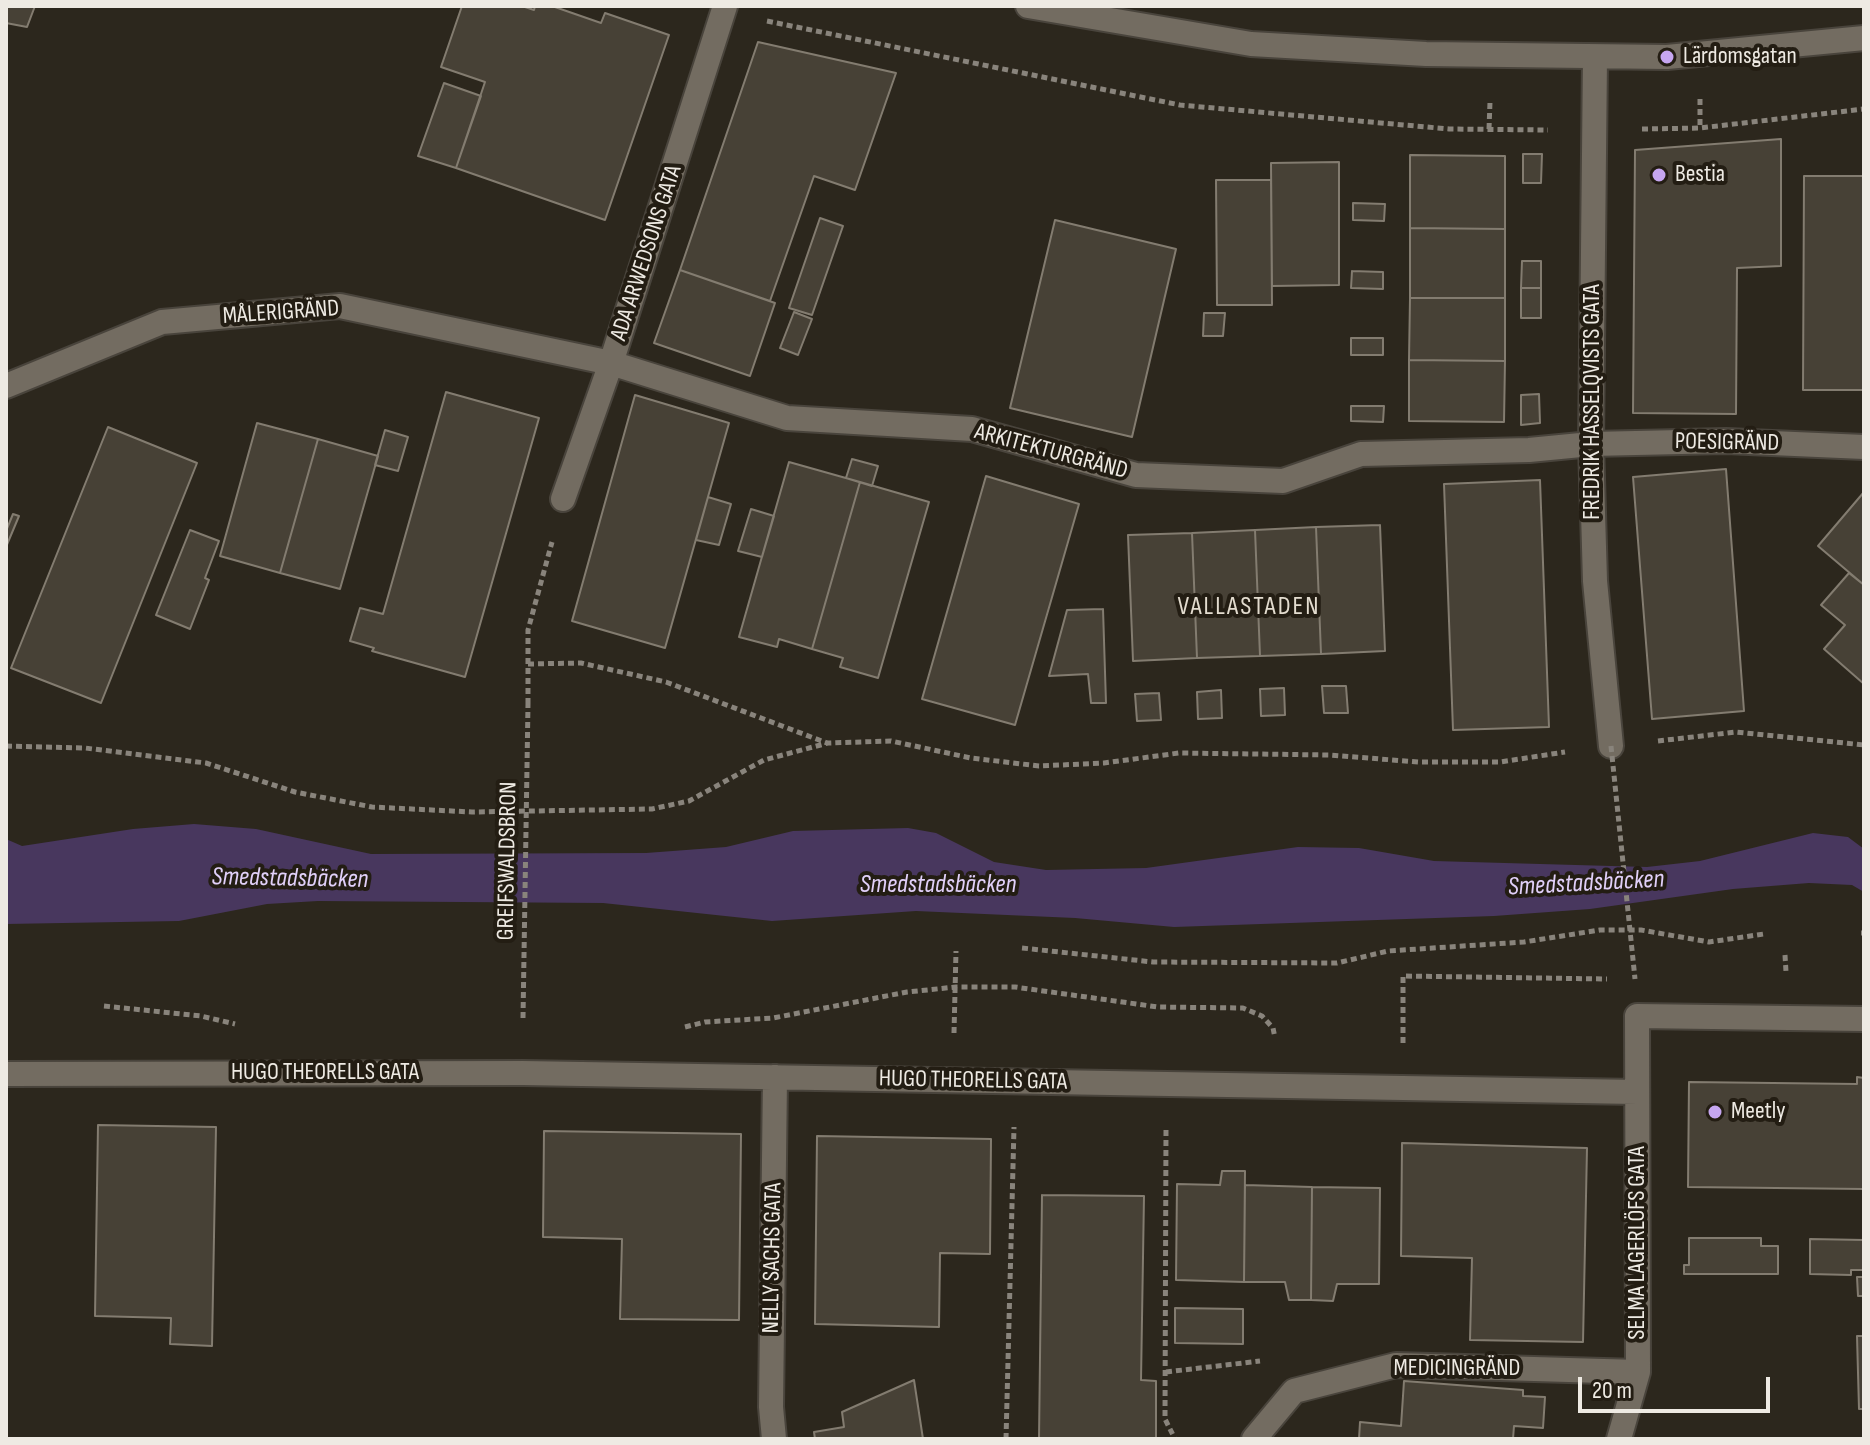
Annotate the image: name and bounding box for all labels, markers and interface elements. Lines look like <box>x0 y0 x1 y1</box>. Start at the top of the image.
place label: Lärdomsgatan <box>1683 43 1797 71</box>
marker: Lärdomsgatan <box>1658 48 1676 66</box>
place label: Bestia <box>1675 161 1725 189</box>
street label: ADA ARWEDSONS GATA <box>605 162 689 344</box>
marker: Bestia <box>1650 166 1668 184</box>
street label: FREDRIK HASSELQVISTS GATA <box>1579 284 1607 520</box>
street label: MÅLERIGRÄND <box>222 295 340 331</box>
street label: ARKITEKTURGRÄND <box>971 418 1131 486</box>
street label: POESIGRÄND <box>1675 428 1779 458</box>
district label: VALLASTADEN <box>1177 591 1321 623</box>
street label: GREIFSWALDSBRON <box>492 781 524 941</box>
water label: Smedstadsbäcken <box>211 862 369 896</box>
water label: Smedstadsbäcken <box>1507 864 1665 904</box>
water label: Smedstadsbäcken <box>860 869 1016 901</box>
street label: HUGO THEORELLS GATA <box>231 1059 419 1087</box>
street label: HUGO THEORELLS GATA <box>879 1065 1067 1097</box>
place label: Meetly <box>1731 1098 1786 1126</box>
marker: Meetly <box>1706 1103 1724 1121</box>
street label: SELMA LAGERLÖFS GATA <box>1624 1146 1652 1340</box>
street label: NELLY SACHS GATA <box>757 1182 789 1334</box>
street label: MEDICINGRÄND <box>1394 1355 1520 1383</box>
scale bar <box>1582 1361 1774 1411</box>
text: 20 m <box>1592 1376 1632 1405</box>

